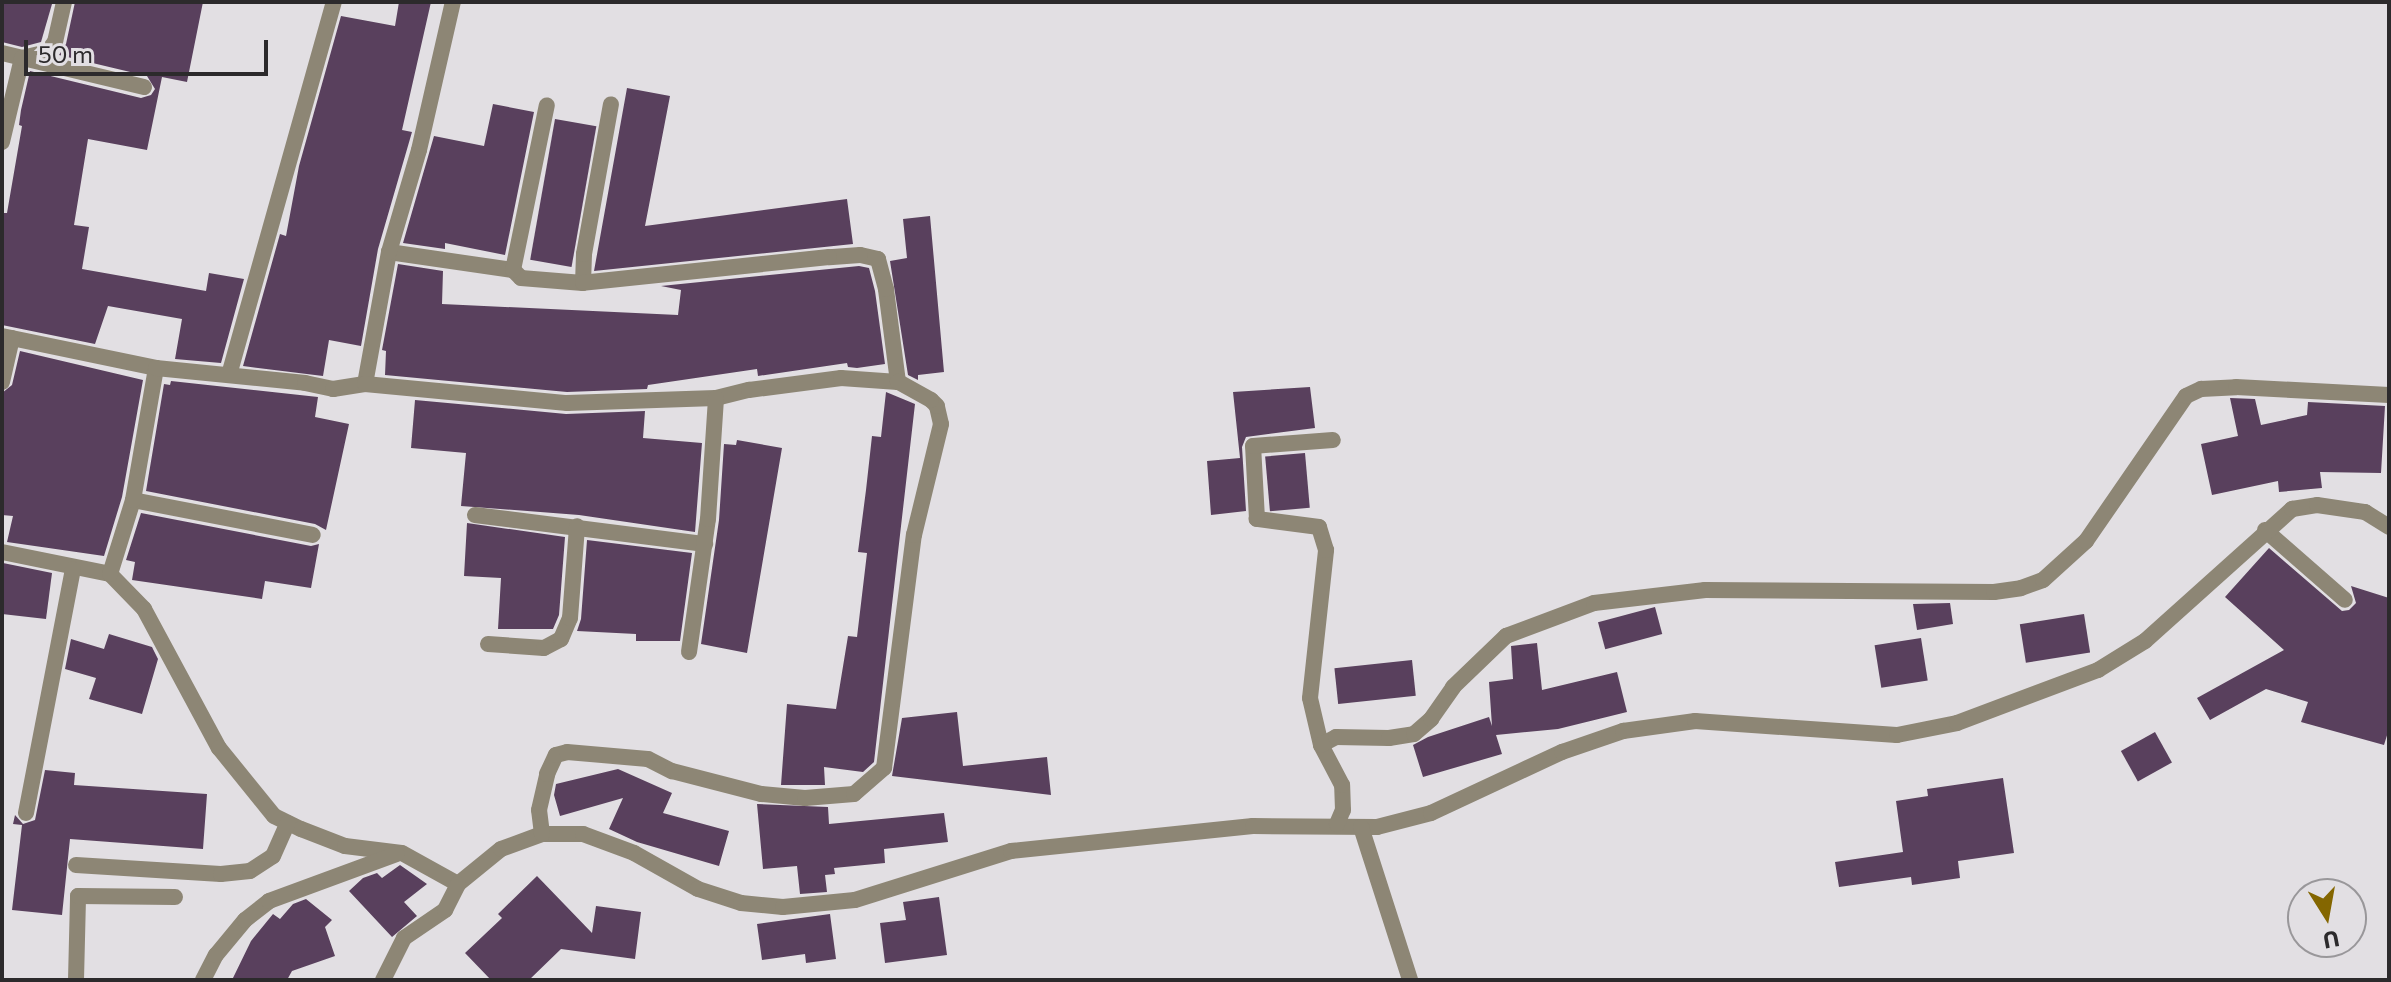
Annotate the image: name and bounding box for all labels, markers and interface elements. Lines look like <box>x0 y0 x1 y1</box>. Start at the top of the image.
scale bar <box>28 24 272 74</box>
text: 50 m <box>38 39 93 68</box>
north arrow <box>2287 878 2367 958</box>
text: U <box>2321 925 2342 955</box>

